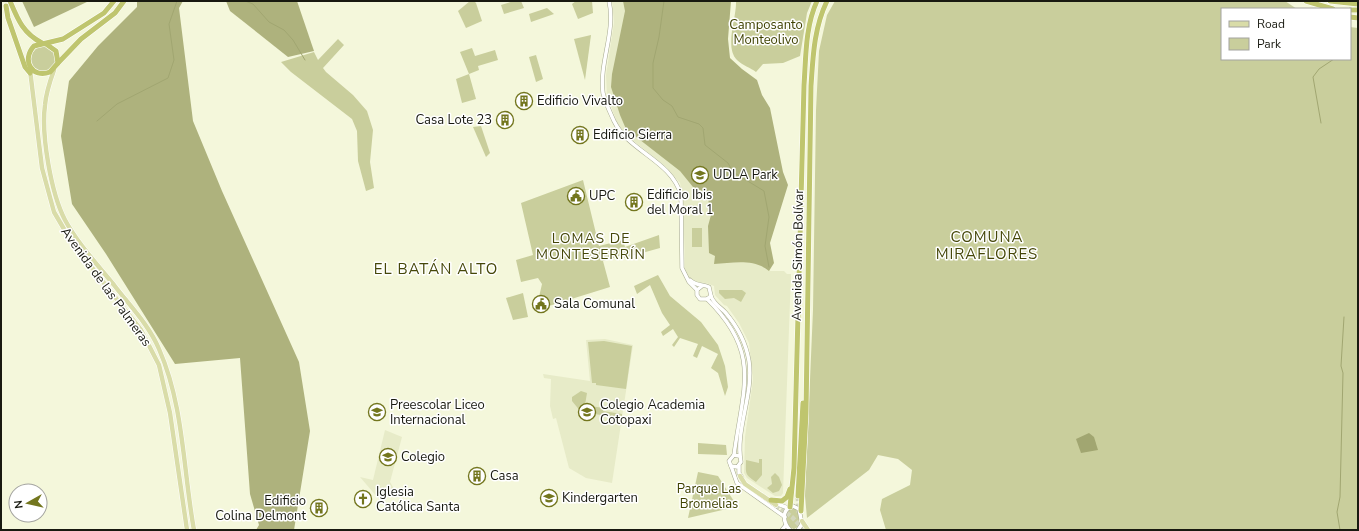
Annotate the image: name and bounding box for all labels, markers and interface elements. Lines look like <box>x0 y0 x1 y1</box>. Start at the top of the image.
legend <box>1221 8 1351 60</box>
park label: Camposanto Monteolivo <box>729 16 803 49</box>
text: Road <box>1257 16 1285 32</box>
text: Park <box>1257 36 1282 52</box>
building icon: Edificio Vivalto <box>514 91 534 111</box>
place label: Edificio Vivalto <box>537 92 623 110</box>
building icon: Casa Lote 23 <box>495 110 515 130</box>
place label: Casa Lote 23 <box>416 111 492 129</box>
building icon: Edificio Sierra <box>570 125 590 145</box>
place label: Edificio Sierra <box>593 126 672 144</box>
school or university icon: UDLA Park <box>690 165 710 185</box>
place label: UDLA Park <box>713 166 778 184</box>
public building icon: UPC <box>566 186 586 206</box>
place label: Edificio Ibis del Moral 1 <box>647 186 714 219</box>
place label: UPC <box>589 187 616 205</box>
street label: Avenida Simón Bolívar <box>788 189 808 321</box>
building icon: Edificio Ibis del Moral 1 <box>624 192 644 212</box>
street label: Avenida de las Palmeras <box>57 224 155 350</box>
district label: COMUNA MIRAFLORES <box>936 227 1038 264</box>
district label: LOMAS DE MONTESERRÍN <box>536 229 646 264</box>
district label: EL BATÁN ALTO <box>374 259 498 279</box>
public building icon: Sala Comunal <box>531 294 551 314</box>
place label: Sala Comunal <box>554 295 635 313</box>
place label: Preescolar Liceo Internacional <box>390 396 485 429</box>
place label: Colegio Academia Cotopaxi <box>600 396 705 429</box>
school or university icon: Preescolar Liceo Internacional <box>367 402 387 422</box>
school or university icon: Colegio Academia Cotopaxi <box>577 402 597 422</box>
school or university icon: Colegio <box>378 447 398 467</box>
place label: Colegio <box>401 448 445 466</box>
building icon: Casa <box>467 466 487 486</box>
place label: Casa <box>490 467 519 485</box>
park label: Parque Las Bromelias <box>677 480 741 513</box>
north arrow <box>8 483 48 523</box>
place label: Iglesia Católica Santa <box>376 483 460 516</box>
school or university icon: Kindergarten <box>539 488 559 508</box>
church icon: Iglesia Católica Santa <box>353 489 373 509</box>
place label: Kindergarten <box>562 489 638 507</box>
place label: Edificio Colina Delmont <box>215 492 306 525</box>
building icon: Edificio Colina Delmont <box>309 498 329 518</box>
text: N <box>11 499 27 509</box>

